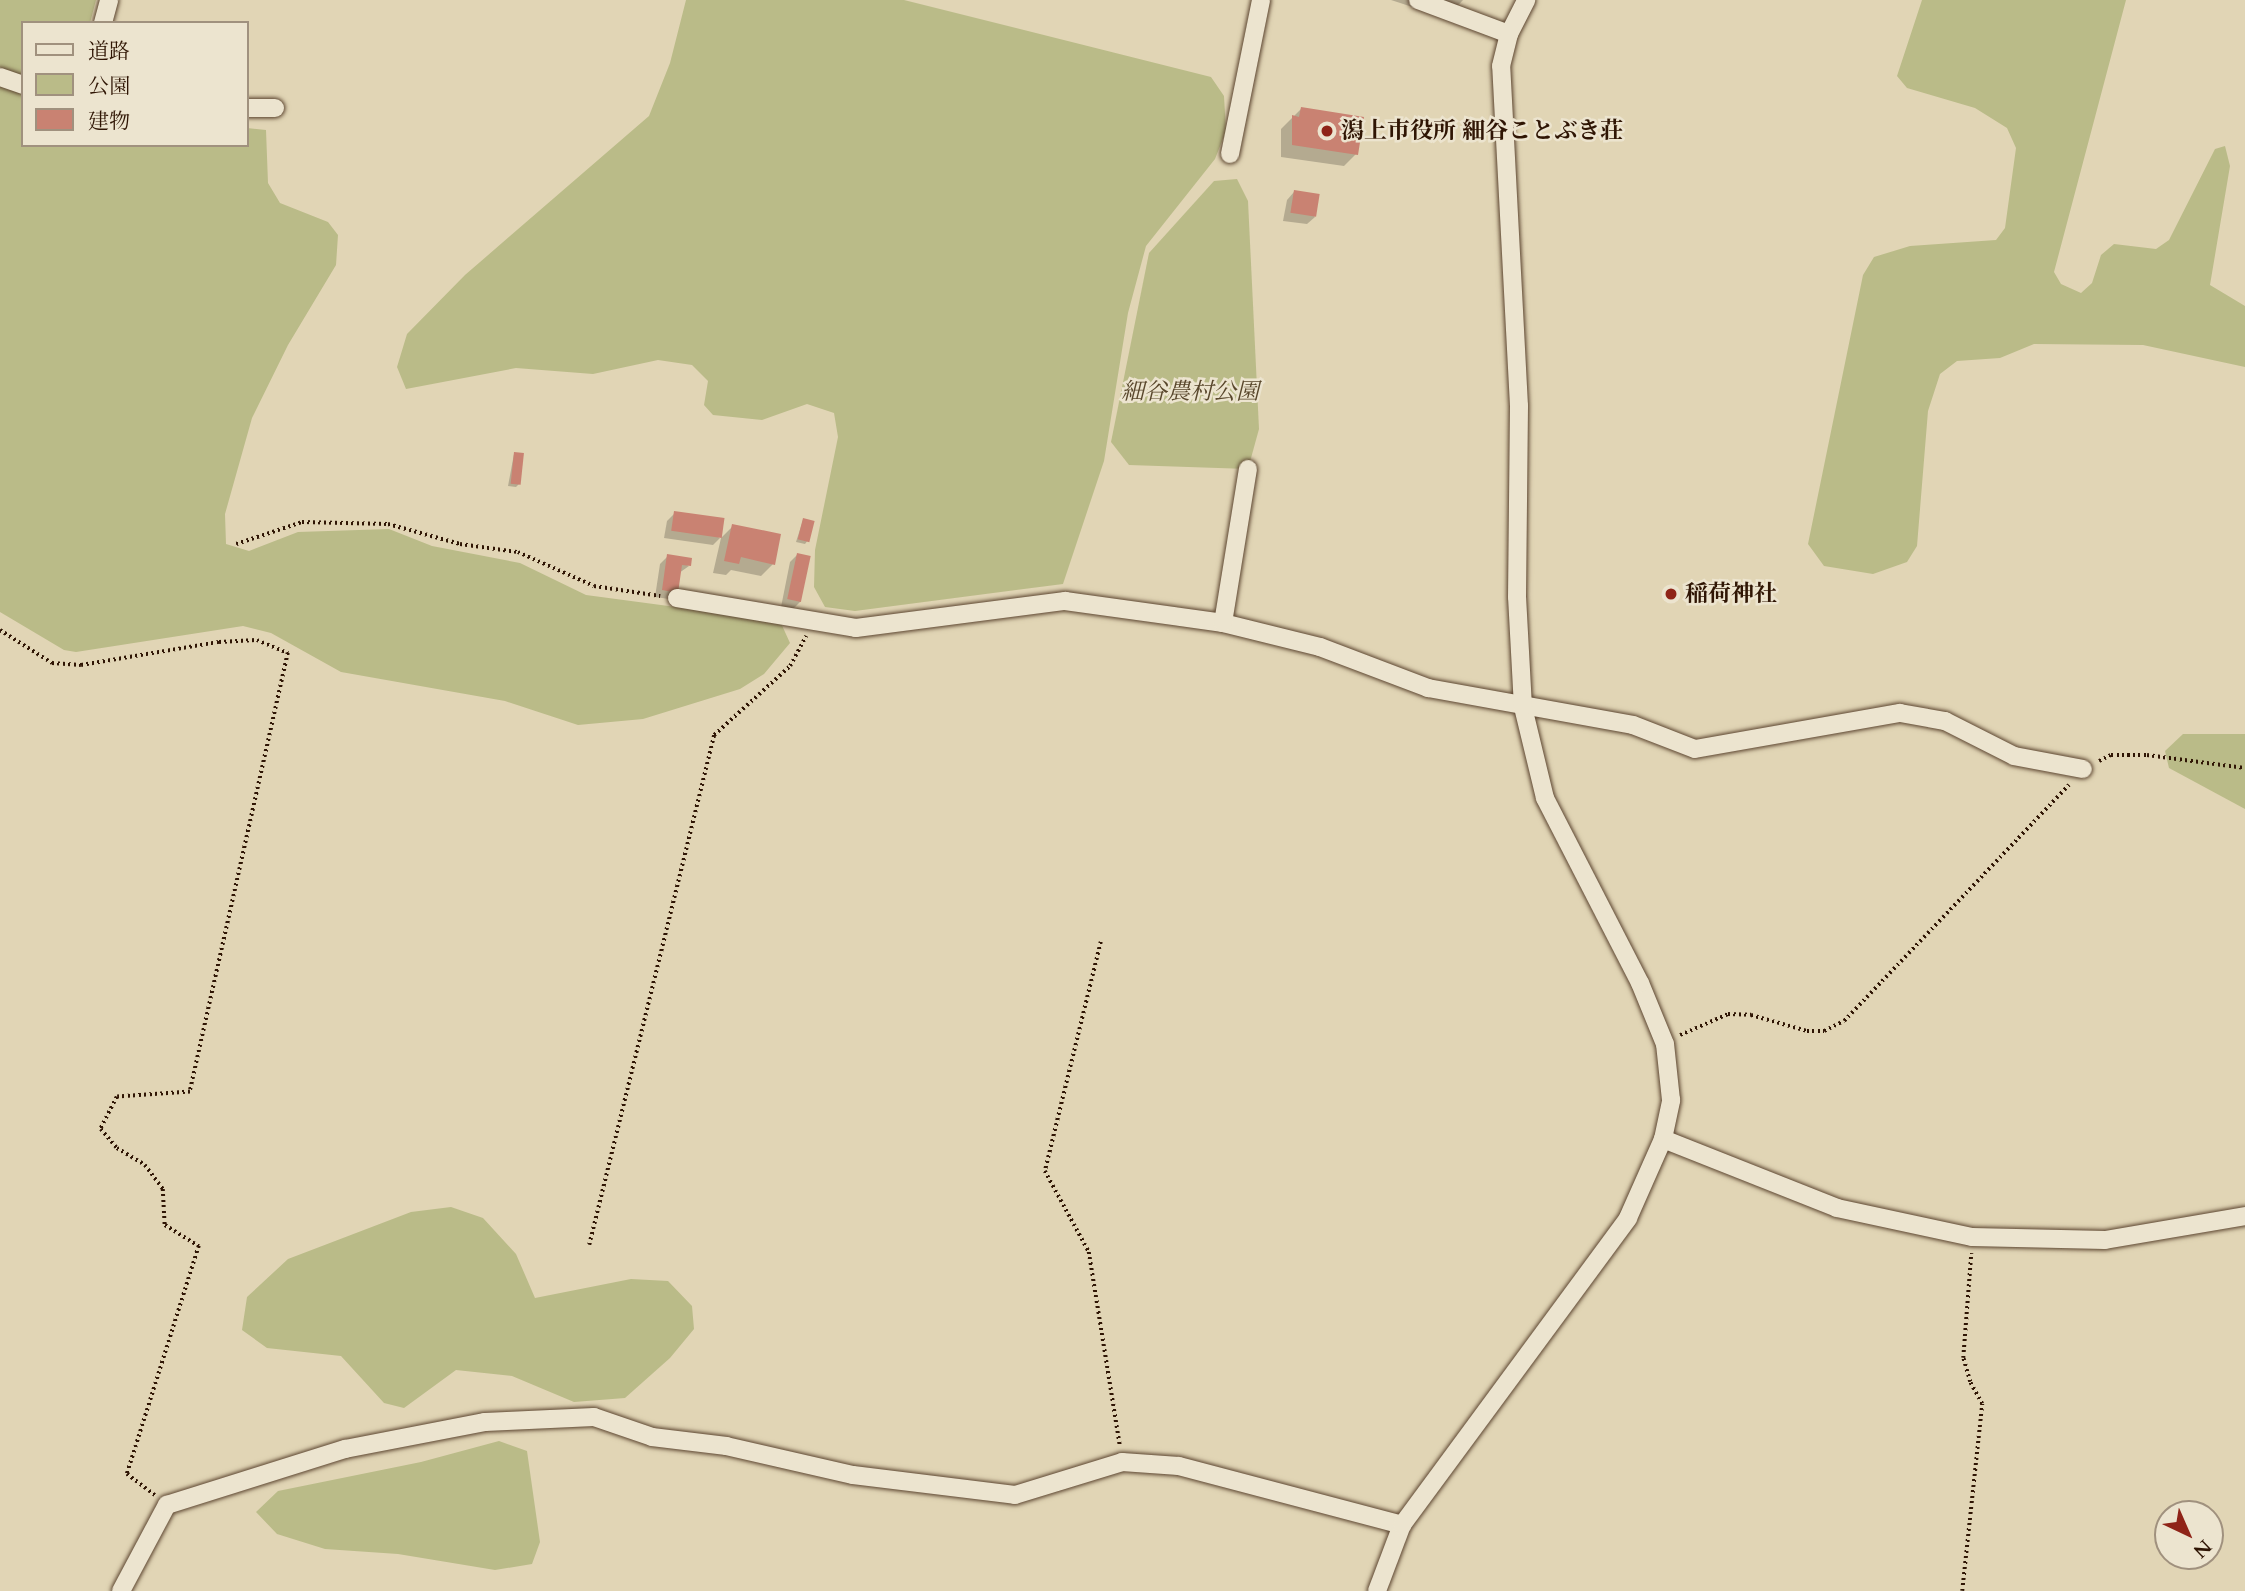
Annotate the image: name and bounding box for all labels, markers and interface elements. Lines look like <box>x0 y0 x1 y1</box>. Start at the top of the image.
legend <box>21 21 248 147</box>
text: 道路 <box>88 37 130 66</box>
text: 公園 <box>88 72 130 101</box>
text: 建物 <box>88 107 130 136</box>
place label: 潟上市役所 細谷ことぶき荘 <box>1341 117 1623 145</box>
marker: 潟上市役所 細谷ことぶき荘 <box>1319 123 1335 139</box>
park label: 細谷農村公園 <box>1121 378 1259 406</box>
place label: 稲荷神社 <box>1685 580 1777 608</box>
marker: 稲荷神社 <box>1663 586 1679 602</box>
north arrow <box>2154 1500 2224 1570</box>
text: N <box>2187 1534 2217 1564</box>

